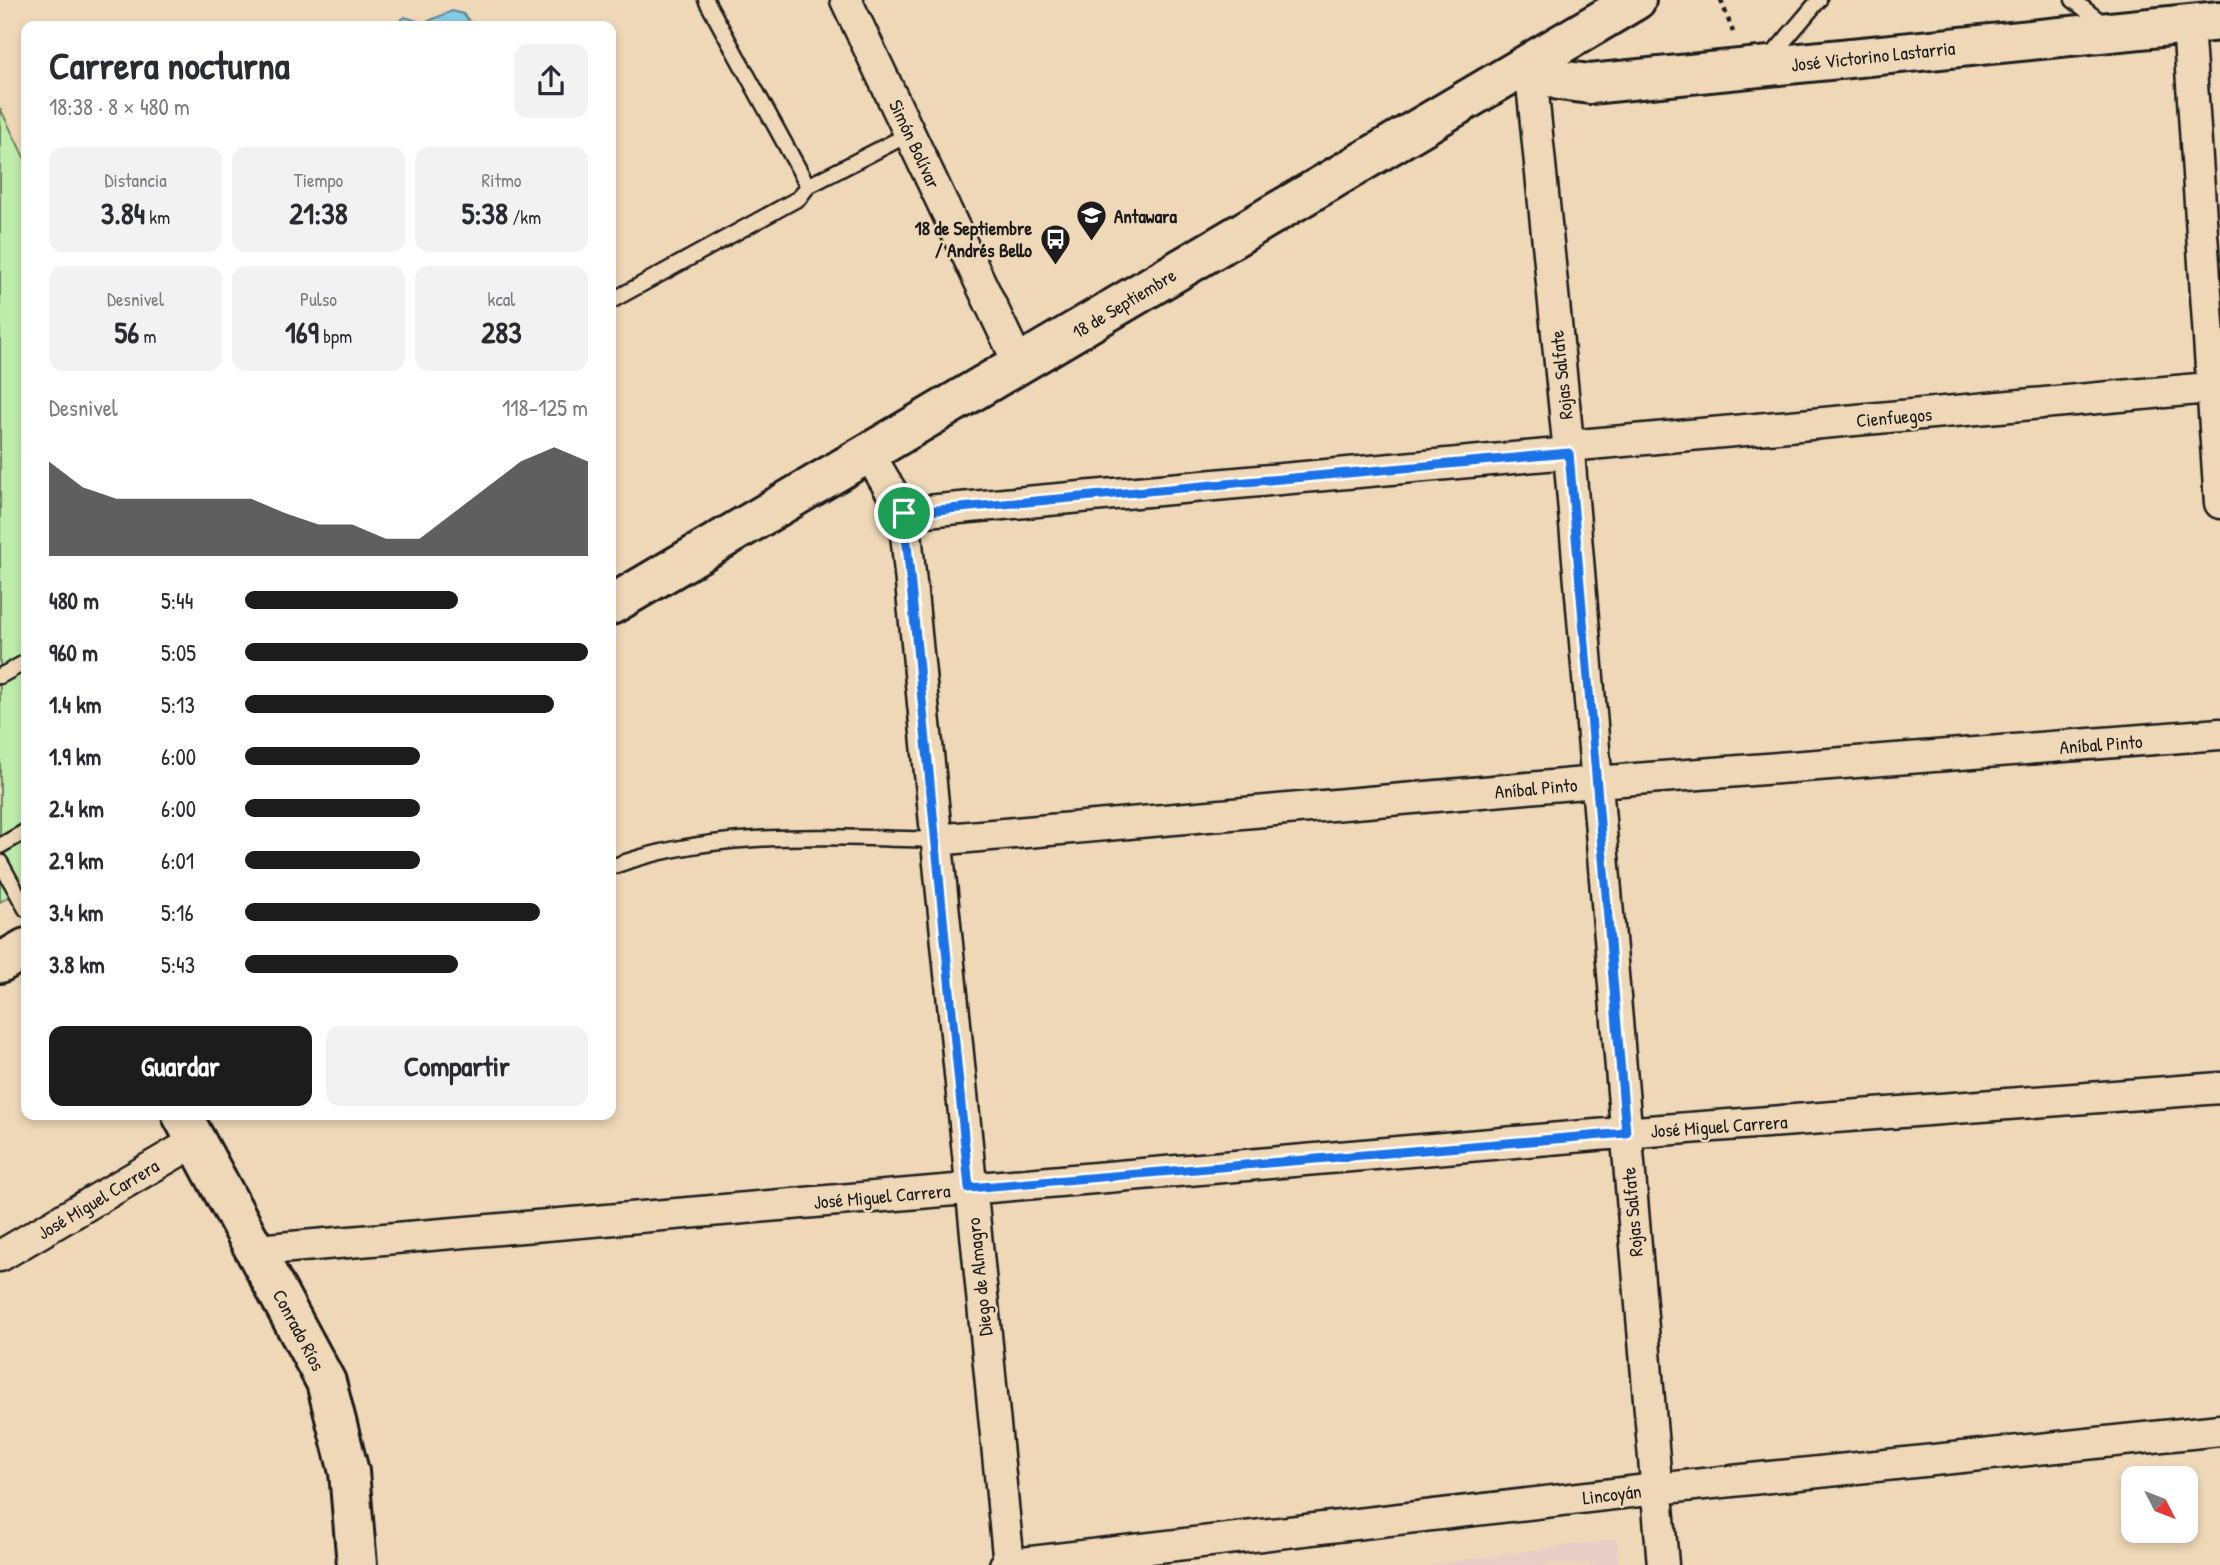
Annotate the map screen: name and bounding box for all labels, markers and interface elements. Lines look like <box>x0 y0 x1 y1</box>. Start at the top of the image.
street label: José Victorino Lastarria <box>1790 34 1957 78</box>
text: Carrera nocturna <box>49 39 290 91</box>
button: share <box>514 44 588 118</box>
text: 18:38 · 8 × 480 m <box>49 91 190 122</box>
street label: Simón Bolívar <box>883 95 947 193</box>
text: Distancia <box>104 167 167 193</box>
text: Tiempo <box>294 167 343 193</box>
text: Ritmo <box>482 167 522 193</box>
text: 3.84 <box>101 193 145 233</box>
text: 21:38 <box>289 193 348 233</box>
text: 5:38 <box>462 193 508 233</box>
school or university icon: Antawara <box>1074 199 1108 243</box>
place label: Antawara <box>1114 203 1177 229</box>
text: km <box>145 204 170 230</box>
text: /km <box>508 204 541 230</box>
place label: 18 de Septiembre / Andrés Bello <box>915 215 1032 263</box>
bus stop icon: 18 de Septiembre / Andrés Bello <box>1038 222 1072 266</box>
street label: 18 de Septiembre <box>1067 261 1181 344</box>
text: Desnivel <box>107 286 164 312</box>
text: Pulso <box>300 286 337 312</box>
text: kcal <box>488 286 515 312</box>
text: 56 <box>115 312 139 352</box>
text: 169 <box>285 312 319 352</box>
text: 283 <box>481 312 522 352</box>
text: m <box>139 323 156 349</box>
text: bpm <box>319 323 352 349</box>
street label: Rojas Salfate <box>1543 329 1579 421</box>
text: Desnivel <box>49 392 118 423</box>
text: 118–125 m <box>502 392 588 423</box>
street label: Cienfuegos <box>1855 401 1933 433</box>
pin <box>874 483 934 543</box>
icon: arrive <box>885 494 923 532</box>
text: 480 m <box>49 585 99 616</box>
text: 5:44 <box>161 585 193 616</box>
text: 960 m <box>49 637 98 668</box>
text: 5:05 <box>161 637 196 668</box>
text: 1.4 km <box>49 689 101 720</box>
text: 5:13 <box>161 689 195 720</box>
street label: Aníbal Pinto <box>2059 728 2144 760</box>
text: 1.9 km <box>49 741 101 772</box>
text: 6:00 <box>161 741 196 772</box>
street label: Aníbal Pinto <box>1494 771 1579 805</box>
text: 2.4 km <box>49 793 104 824</box>
text: 6:00 <box>161 793 196 824</box>
text: 2.9 km <box>49 845 104 876</box>
text: 6:01 <box>161 845 194 876</box>
text: 3.4 km <box>49 897 103 928</box>
text: 5:16 <box>161 897 194 928</box>
text: 3.8 km <box>49 949 105 980</box>
text: 5:43 <box>161 949 195 980</box>
button: Guardar <box>49 1026 312 1106</box>
button: Compartir <box>326 1026 588 1106</box>
street label: José Miguel Carrera <box>1650 1108 1789 1144</box>
street label: José Miguel Carrera <box>32 1152 164 1246</box>
street label: Rojas Salfate <box>1615 1166 1649 1258</box>
street label: José Miguel Carrera <box>812 1177 952 1215</box>
street label: Diego de Almagro <box>960 1216 998 1337</box>
street label: Conrado Ríos <box>267 1285 331 1375</box>
north arrow <box>2121 1466 2198 1544</box>
map controls <box>2121 1466 2198 1543</box>
street label: Lincoyán <box>1581 1478 1643 1510</box>

